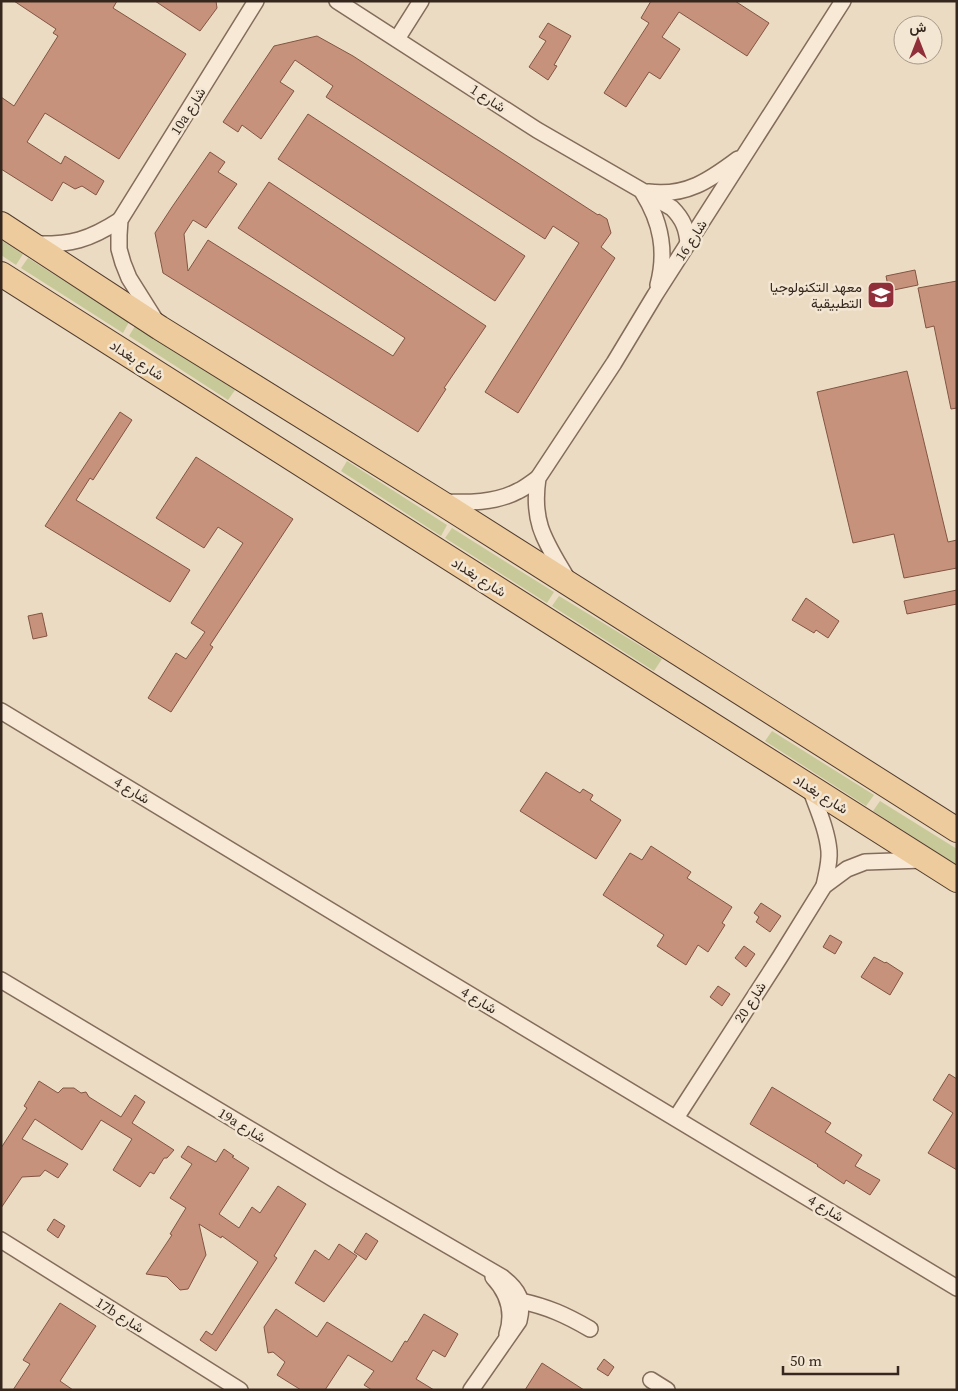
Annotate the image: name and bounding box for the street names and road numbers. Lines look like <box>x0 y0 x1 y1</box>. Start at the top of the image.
street label: شارع 1 <box>466 79 510 118</box>
street label: 10a شارع <box>166 83 211 139</box>
street label: شارع 16 <box>670 216 713 265</box>
street label: شارع بغداد <box>105 335 168 386</box>
street label: شارع بغداد <box>447 552 510 602</box>
street label: شارع بغداد <box>789 769 852 819</box>
street label: شارع 4 <box>110 772 154 809</box>
street label: شارع 20 <box>729 978 772 1027</box>
street label: شارع 4 <box>457 982 501 1019</box>
street label: 19a شارع <box>214 1103 270 1148</box>
street label: شارع 4 <box>804 1190 848 1227</box>
street label: 17b شارع <box>91 1292 148 1339</box>

